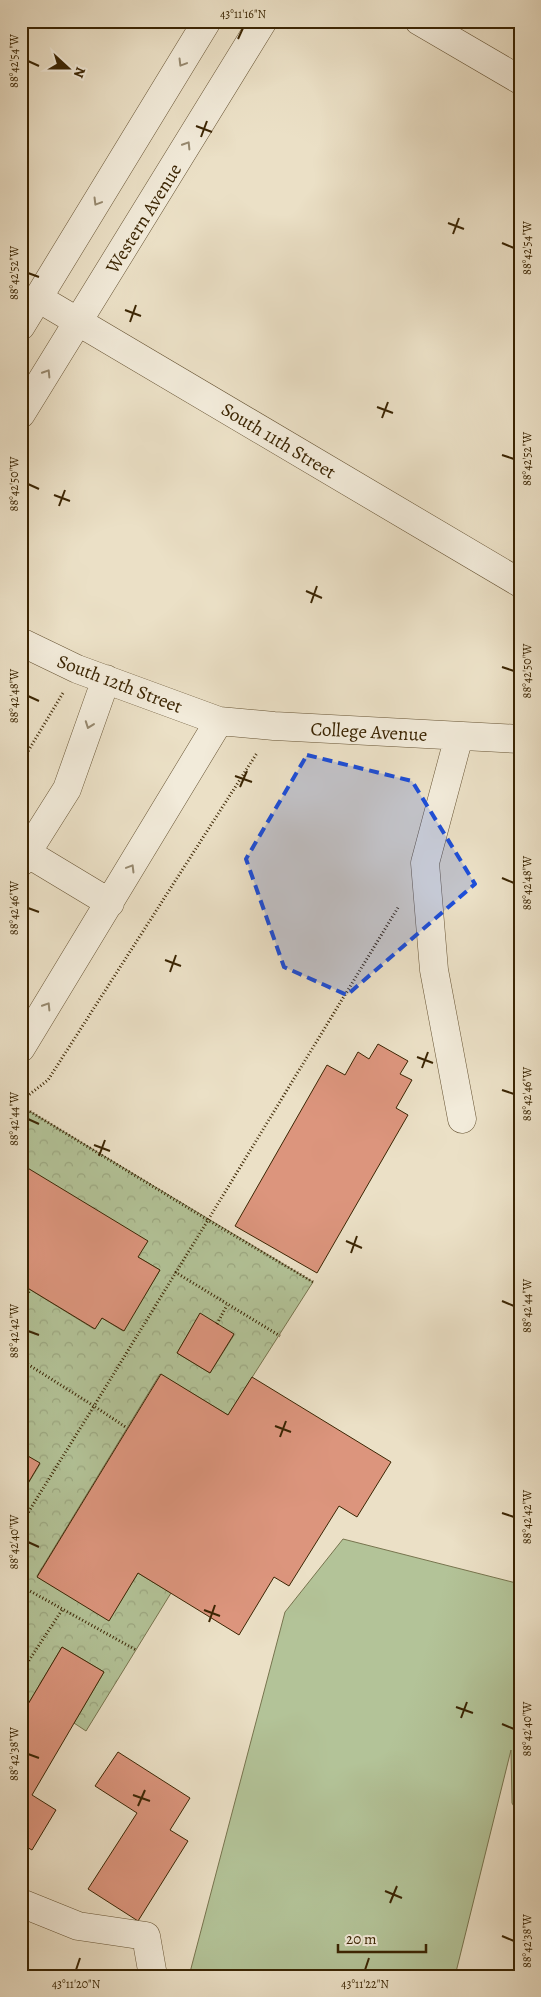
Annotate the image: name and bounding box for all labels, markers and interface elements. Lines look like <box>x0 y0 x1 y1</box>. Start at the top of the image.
text: 43°11'16"N <box>220 6 266 22</box>
text: 88°42'54"W <box>6 33 22 88</box>
north arrow <box>42 42 92 92</box>
one-way arrow <box>178 57 188 66</box>
text: N <box>69 64 90 81</box>
one-way arrow <box>181 142 191 151</box>
street label: Western Avenue <box>99 159 188 279</box>
one-way arrow <box>93 196 103 205</box>
text: 88°42'54"W <box>519 220 535 275</box>
text: 88°42'52"W <box>6 245 22 300</box>
one-way arrow <box>41 370 50 379</box>
street label: South 11th Street <box>216 396 341 485</box>
text: 88°42'52"W <box>519 431 535 486</box>
text: 88°42'50"W <box>6 456 22 511</box>
text: 88°42'50"W <box>519 643 535 698</box>
street label: South 12th Street <box>53 648 186 720</box>
text: 88°42'48"W <box>6 668 22 723</box>
street label: College Avenue <box>310 716 428 748</box>
one-way arrow <box>85 720 95 729</box>
text: 88°42'48"W <box>519 855 535 910</box>
one-way arrow <box>125 864 135 873</box>
text: 88°42'46"W <box>6 880 22 935</box>
one-way arrow <box>40 1003 50 1012</box>
text: 88°42'46"W <box>519 1066 535 1121</box>
text: 88°42'44"W <box>6 1091 22 1146</box>
text: 88°42'44"W <box>519 1278 535 1333</box>
text: 88°42'42"W <box>6 1303 22 1358</box>
text: 88°42'42"W <box>519 1489 535 1544</box>
text: 88°42'40"W <box>6 1514 22 1570</box>
text: 88°42'40"W <box>519 1701 535 1757</box>
text: 88°42'38"W <box>6 1726 22 1781</box>
text: 88°42'38"W <box>519 1913 535 1968</box>
scale bar <box>338 1922 426 1954</box>
text: 20 m <box>346 1929 377 1949</box>
text: 43°11'20"N <box>52 1976 101 1992</box>
text: 43°11'22"N <box>341 1976 389 1992</box>

